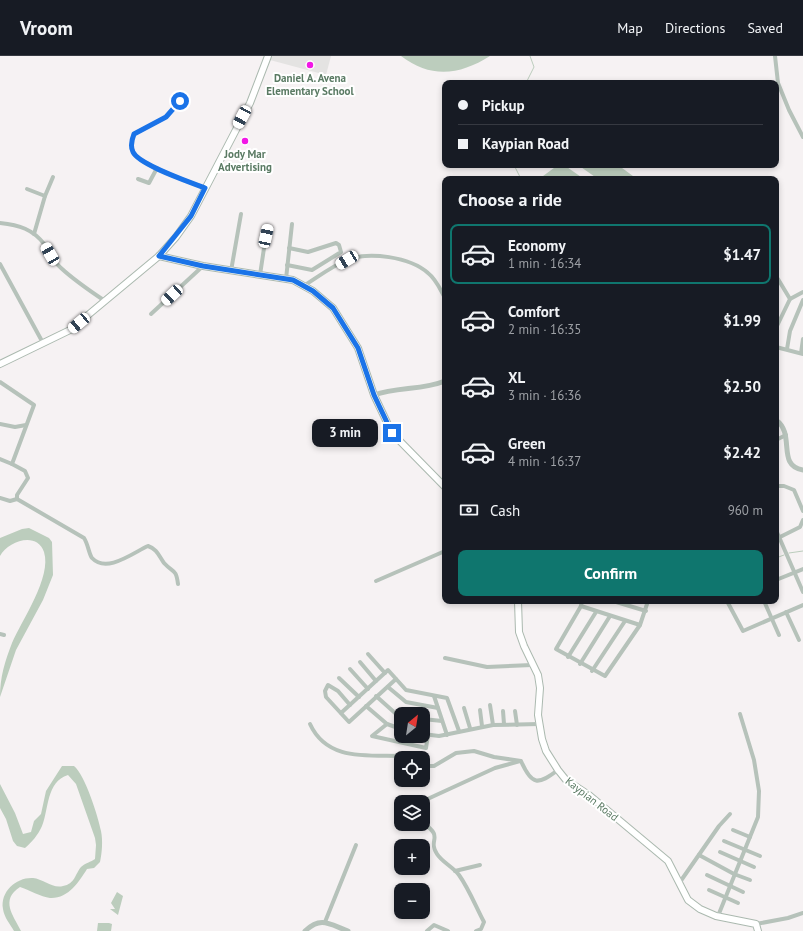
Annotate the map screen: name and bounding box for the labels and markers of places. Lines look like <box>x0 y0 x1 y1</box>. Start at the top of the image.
marker: Daniel A. Avena Elementary School <box>305 60 315 70</box>
place label: Daniel A. Avena Elementary School <box>266 71 354 98</box>
marker: Jody Mar Advertising <box>240 136 250 146</box>
place label: Jody Mar Advertising <box>218 147 272 174</box>

